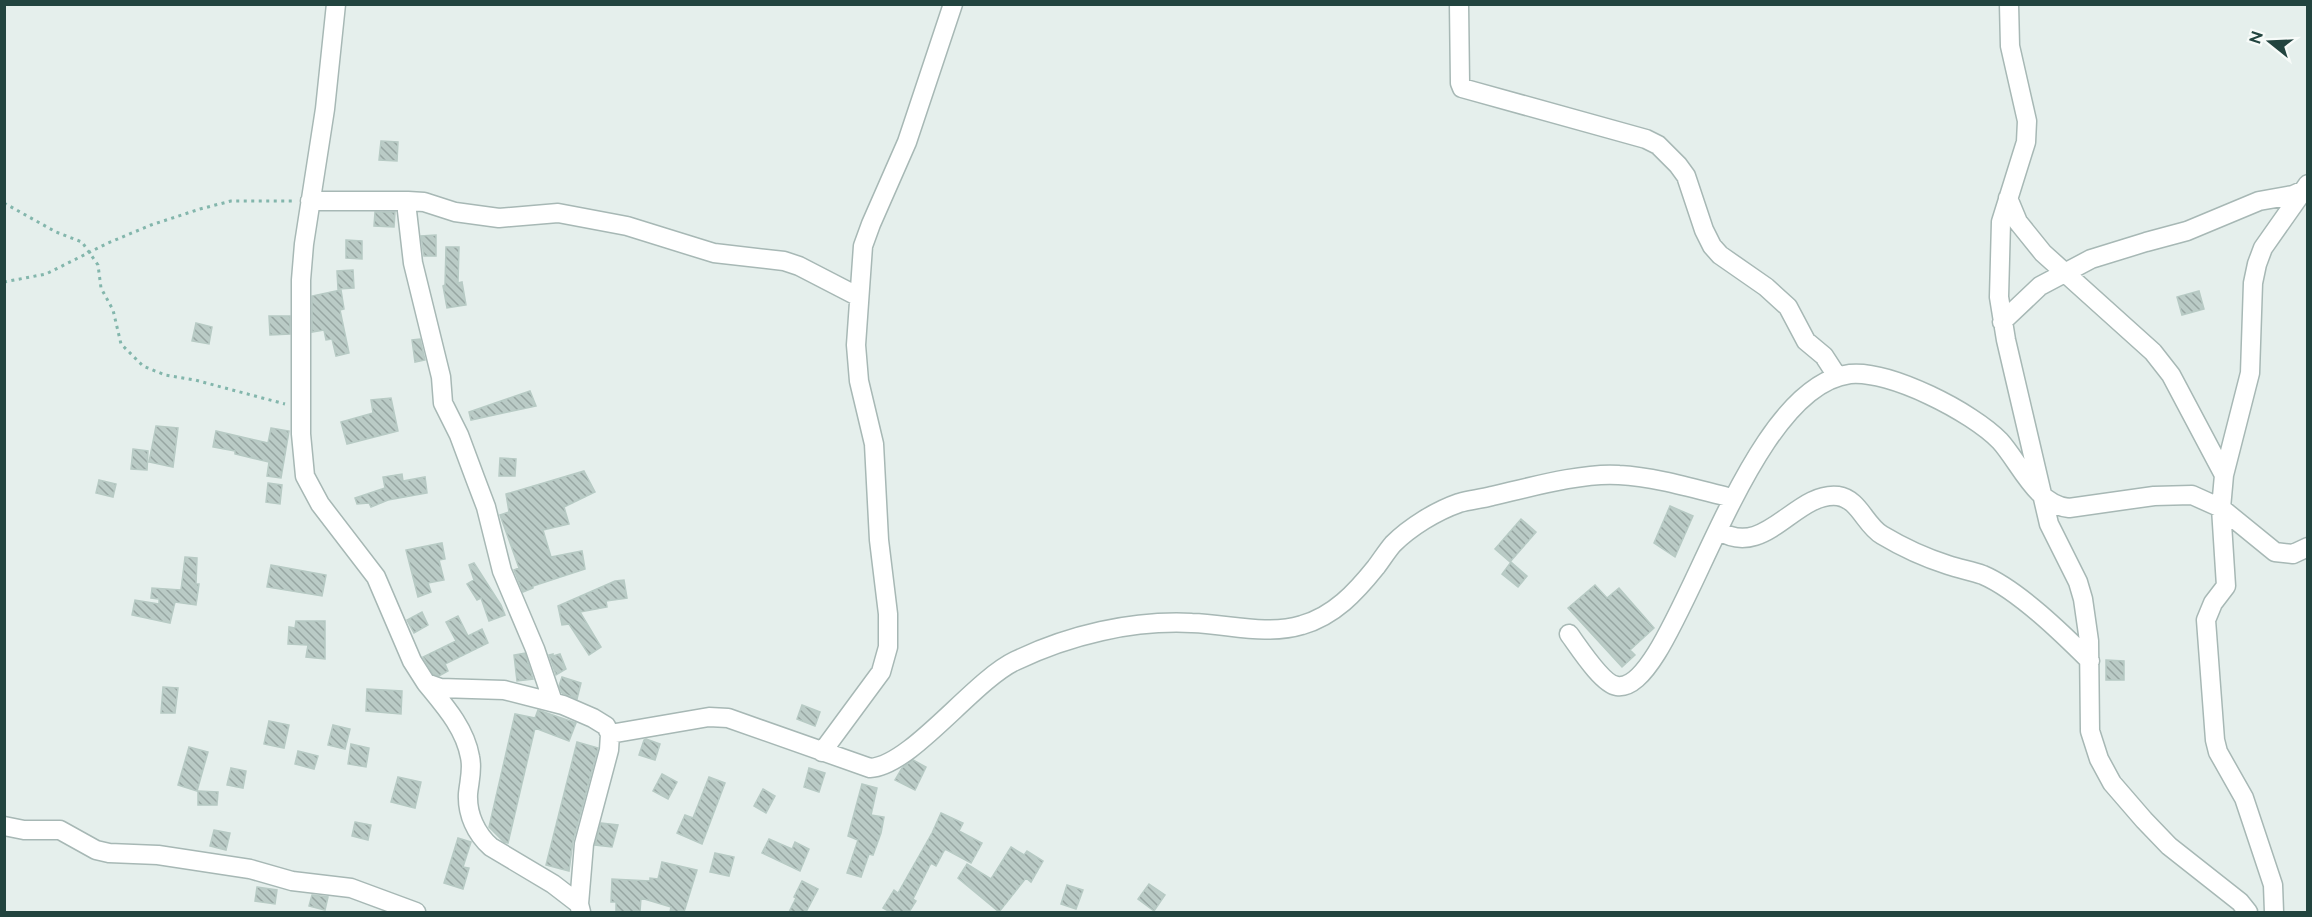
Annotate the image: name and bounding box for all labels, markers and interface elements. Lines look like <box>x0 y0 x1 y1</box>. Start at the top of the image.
north arrow <box>2240 12 2300 72</box>
text: N <box>2245 29 2267 46</box>

